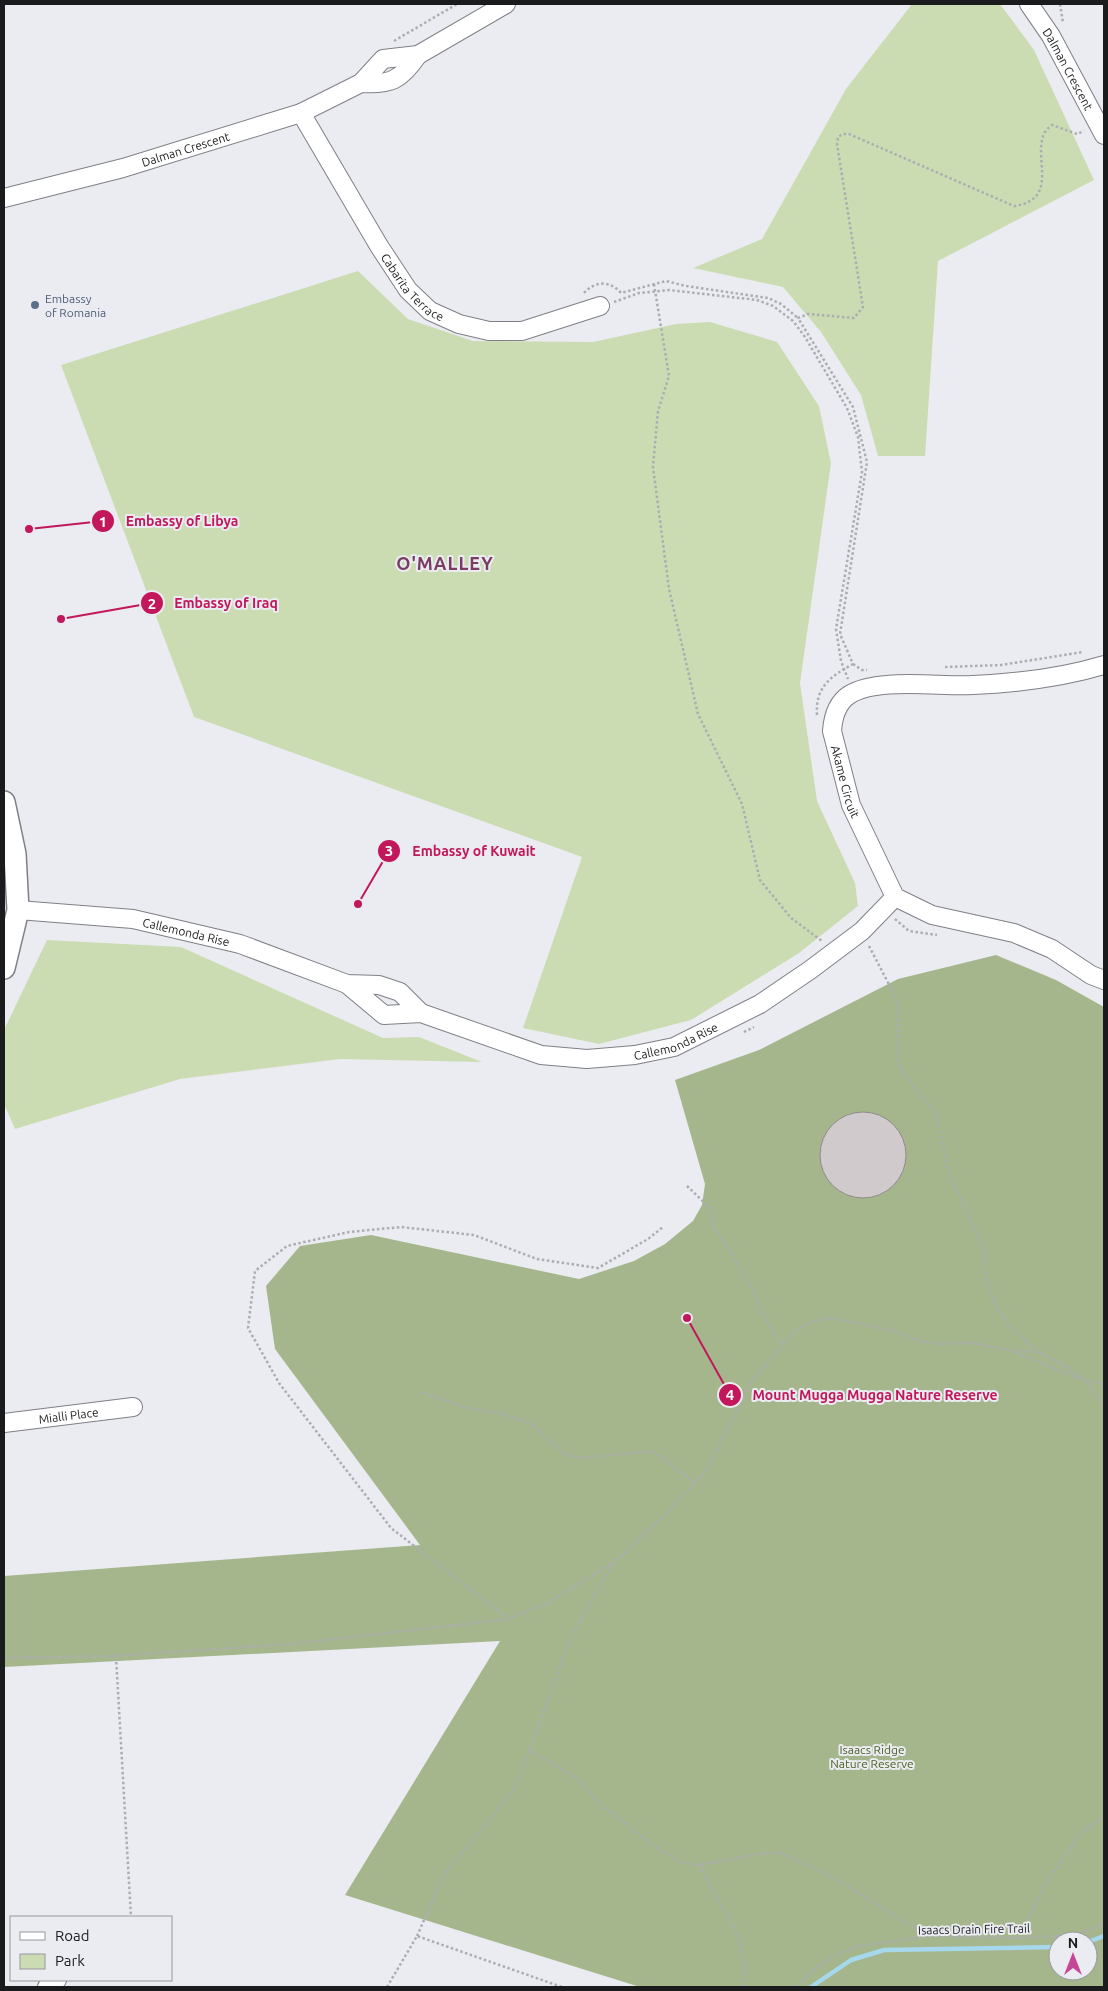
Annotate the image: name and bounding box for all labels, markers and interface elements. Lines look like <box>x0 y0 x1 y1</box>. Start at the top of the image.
street label: Dalman Crescent <box>1041 25 1096 112</box>
street label: Dalman Crescent <box>140 129 231 168</box>
street label: Cabarita Terrace <box>379 251 446 323</box>
place label: Embassy of Romania <box>45 292 106 319</box>
marker: Embassy of Romania <box>29 299 41 311</box>
callout: Embassy of Libya <box>91 507 248 536</box>
text: 1 <box>99 513 107 530</box>
text: Embassy of Libya <box>126 513 238 529</box>
district label: O'MALLEY <box>396 553 494 573</box>
callout: Embassy of Iraq <box>140 589 288 618</box>
text: 2 <box>148 595 156 612</box>
text: Embassy of Iraq <box>174 595 278 611</box>
street label: Akame Circuit <box>829 744 863 820</box>
callout: Embassy of Kuwait <box>377 836 545 865</box>
text: 3 <box>385 842 393 859</box>
text: Embassy of Kuwait <box>412 843 536 859</box>
street label: Callemonda Rise <box>141 915 231 948</box>
street label: Callemonda Rise <box>632 1020 720 1062</box>
callout: Mount Mugga Mugga Nature Reserve <box>718 1380 1008 1409</box>
text: 4 <box>726 1386 734 1403</box>
text: Mount Mugga Mugga Nature Reserve <box>752 1387 998 1403</box>
street label: Mialli Place <box>38 1405 99 1425</box>
park label: Isaacs Ridge Nature Reserve <box>830 1743 914 1770</box>
legend <box>10 1916 172 1981</box>
street label: Isaacs Drain Fire Trail <box>918 1922 1030 1936</box>
text: Road <box>55 1927 90 1944</box>
north arrow <box>1048 1931 1098 1981</box>
text: N <box>1068 1935 1078 1951</box>
text: Park <box>55 1952 85 1969</box>

